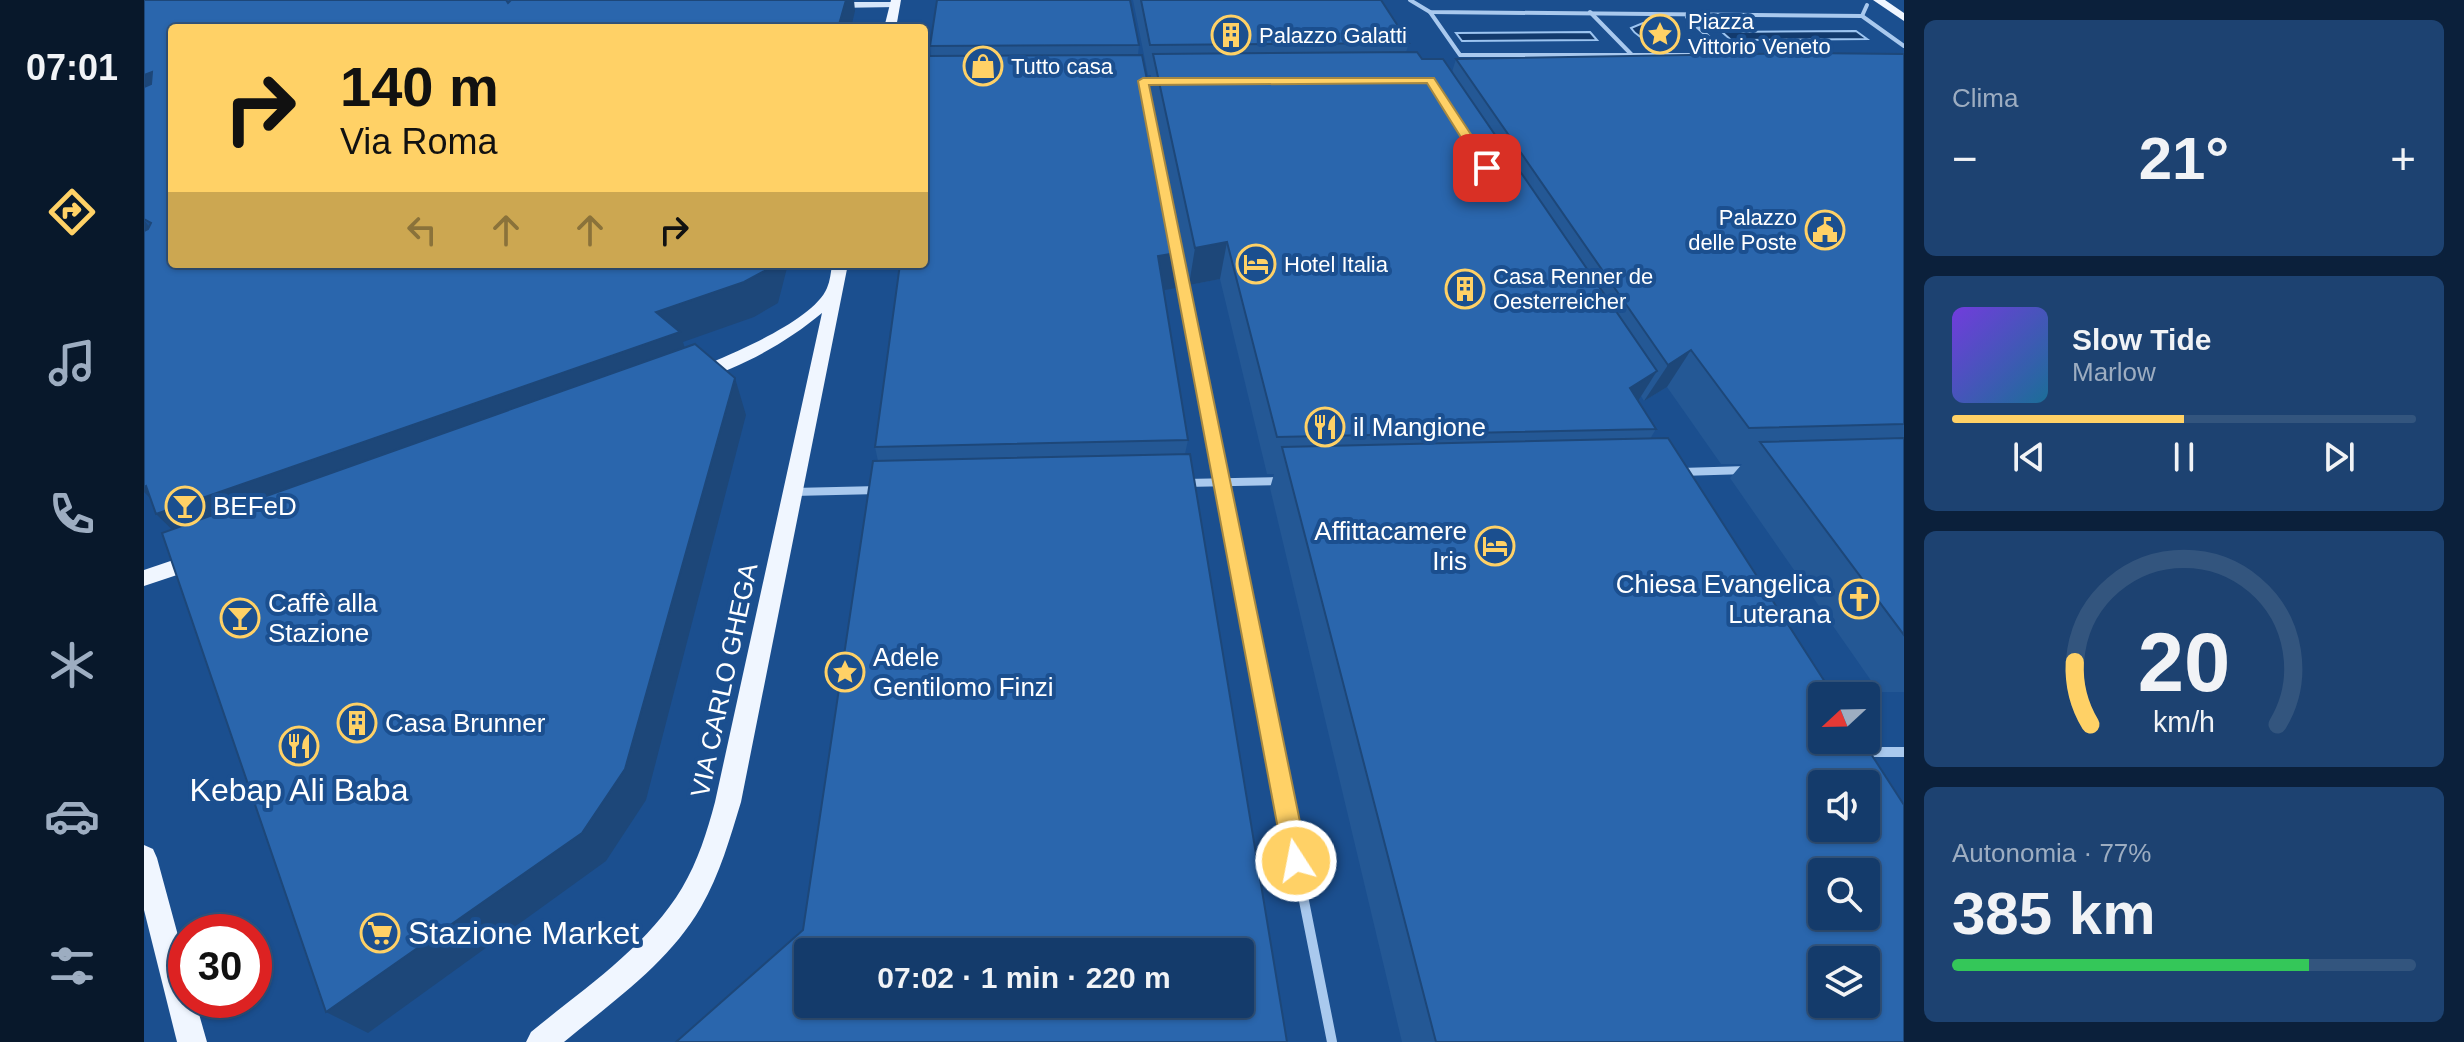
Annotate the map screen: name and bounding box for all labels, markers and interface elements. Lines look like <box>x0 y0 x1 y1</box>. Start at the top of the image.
place label: Piazza Vittorio Veneto <box>1688 9 1831 59</box>
place icon: Piazza Vittorio Veneto <box>1639 13 1681 55</box>
building icon: Palazzo Galatti <box>1210 14 1252 56</box>
place label: Palazzo Galatti <box>1259 23 1407 48</box>
shop icon: Tutto casa <box>962 45 1004 87</box>
text: 07:01 <box>26 47 118 88</box>
place label: Tutto casa <box>1011 54 1114 79</box>
text: 140 m <box>340 55 499 118</box>
icon: right <box>208 56 312 160</box>
text: Clima <box>1952 83 2018 113</box>
text: Via Roma <box>340 121 497 162</box>
text: 21° <box>2139 125 2229 192</box>
pin <box>1453 134 1521 202</box>
text: − <box>1952 134 1978 183</box>
text: + <box>2390 134 2416 183</box>
icon: arrive <box>1465 146 1509 190</box>
icon: directions <box>44 184 100 240</box>
place label: Palazzo delle Poste <box>1688 205 1797 255</box>
icon: left <box>400 208 444 252</box>
icon: ahead <box>484 208 528 252</box>
icon: ahead <box>568 208 612 252</box>
icon: right <box>652 208 696 252</box>
public building icon: Palazzo delle Poste <box>1804 209 1846 251</box>
hotel icon: Hotel Italia <box>1235 243 1277 285</box>
place label: Hotel Italia <box>1284 252 1389 277</box>
place label: Casa Renner de Oesterreicher <box>1493 264 1653 314</box>
building icon: Casa Renner de Oesterreicher <box>1444 268 1486 310</box>
text: Slow Tide <box>2072 323 2211 356</box>
icon: music <box>44 335 100 391</box>
text: Marlow <box>2072 357 2156 387</box>
restaurant icon: il Mangione <box>1304 406 1346 448</box>
place label: il Mangione <box>1353 412 1486 442</box>
icon: previous <box>2007 435 2051 479</box>
icon: pause <box>2162 435 2206 479</box>
icon: next <box>2317 435 2361 479</box>
bar icon: BEFeD <box>164 485 206 527</box>
icon: phone <box>44 486 100 542</box>
place label: BEFeD <box>213 491 297 521</box>
place label: Affittacamere Iris <box>1314 516 1467 576</box>
hotel icon: Affittacamere Iris <box>1474 525 1516 567</box>
street label: VIA CARLO GHEGA <box>685 560 764 800</box>
place label: Chiesa Evangelica Luterana <box>1616 569 1832 629</box>
church icon: Chiesa Evangelica Luterana <box>1838 578 1880 620</box>
place label: Caffè alla Stazione <box>268 588 378 648</box>
bar icon: Caffè alla Stazione <box>219 597 261 639</box>
text: 20 <box>2138 615 2230 708</box>
icon: climate <box>44 637 100 693</box>
place label: Adele Gentilomo Finzi <box>873 642 1054 702</box>
place icon: Adele Gentilomo Finzi <box>824 651 866 693</box>
north arrow <box>1808 682 1880 754</box>
map controls <box>1808 682 1880 1018</box>
building icon: Casa Brunner <box>336 702 378 744</box>
text: km/h <box>2153 706 2215 738</box>
place label: Casa Brunner <box>385 708 546 738</box>
restaurant icon: Kebap Ali Baba <box>278 725 320 767</box>
button: sound <box>1808 770 1880 842</box>
place label: Kebap Ali Baba <box>190 772 409 808</box>
icon: car <box>44 788 100 844</box>
position arrow <box>1254 819 1338 903</box>
text: Autonomia · 77% <box>1952 838 2151 868</box>
button: search <box>1808 858 1880 930</box>
text: 385 km <box>1952 880 2156 947</box>
supermarket icon: Stazione Market <box>359 912 401 954</box>
speed limit sign: 30 <box>168 914 272 1018</box>
place label: Stazione Market <box>408 915 639 951</box>
icon: filters <box>44 938 100 994</box>
button: layers <box>1808 946 1880 1018</box>
text: 07:02 · 1 min · 220 m <box>877 961 1171 994</box>

